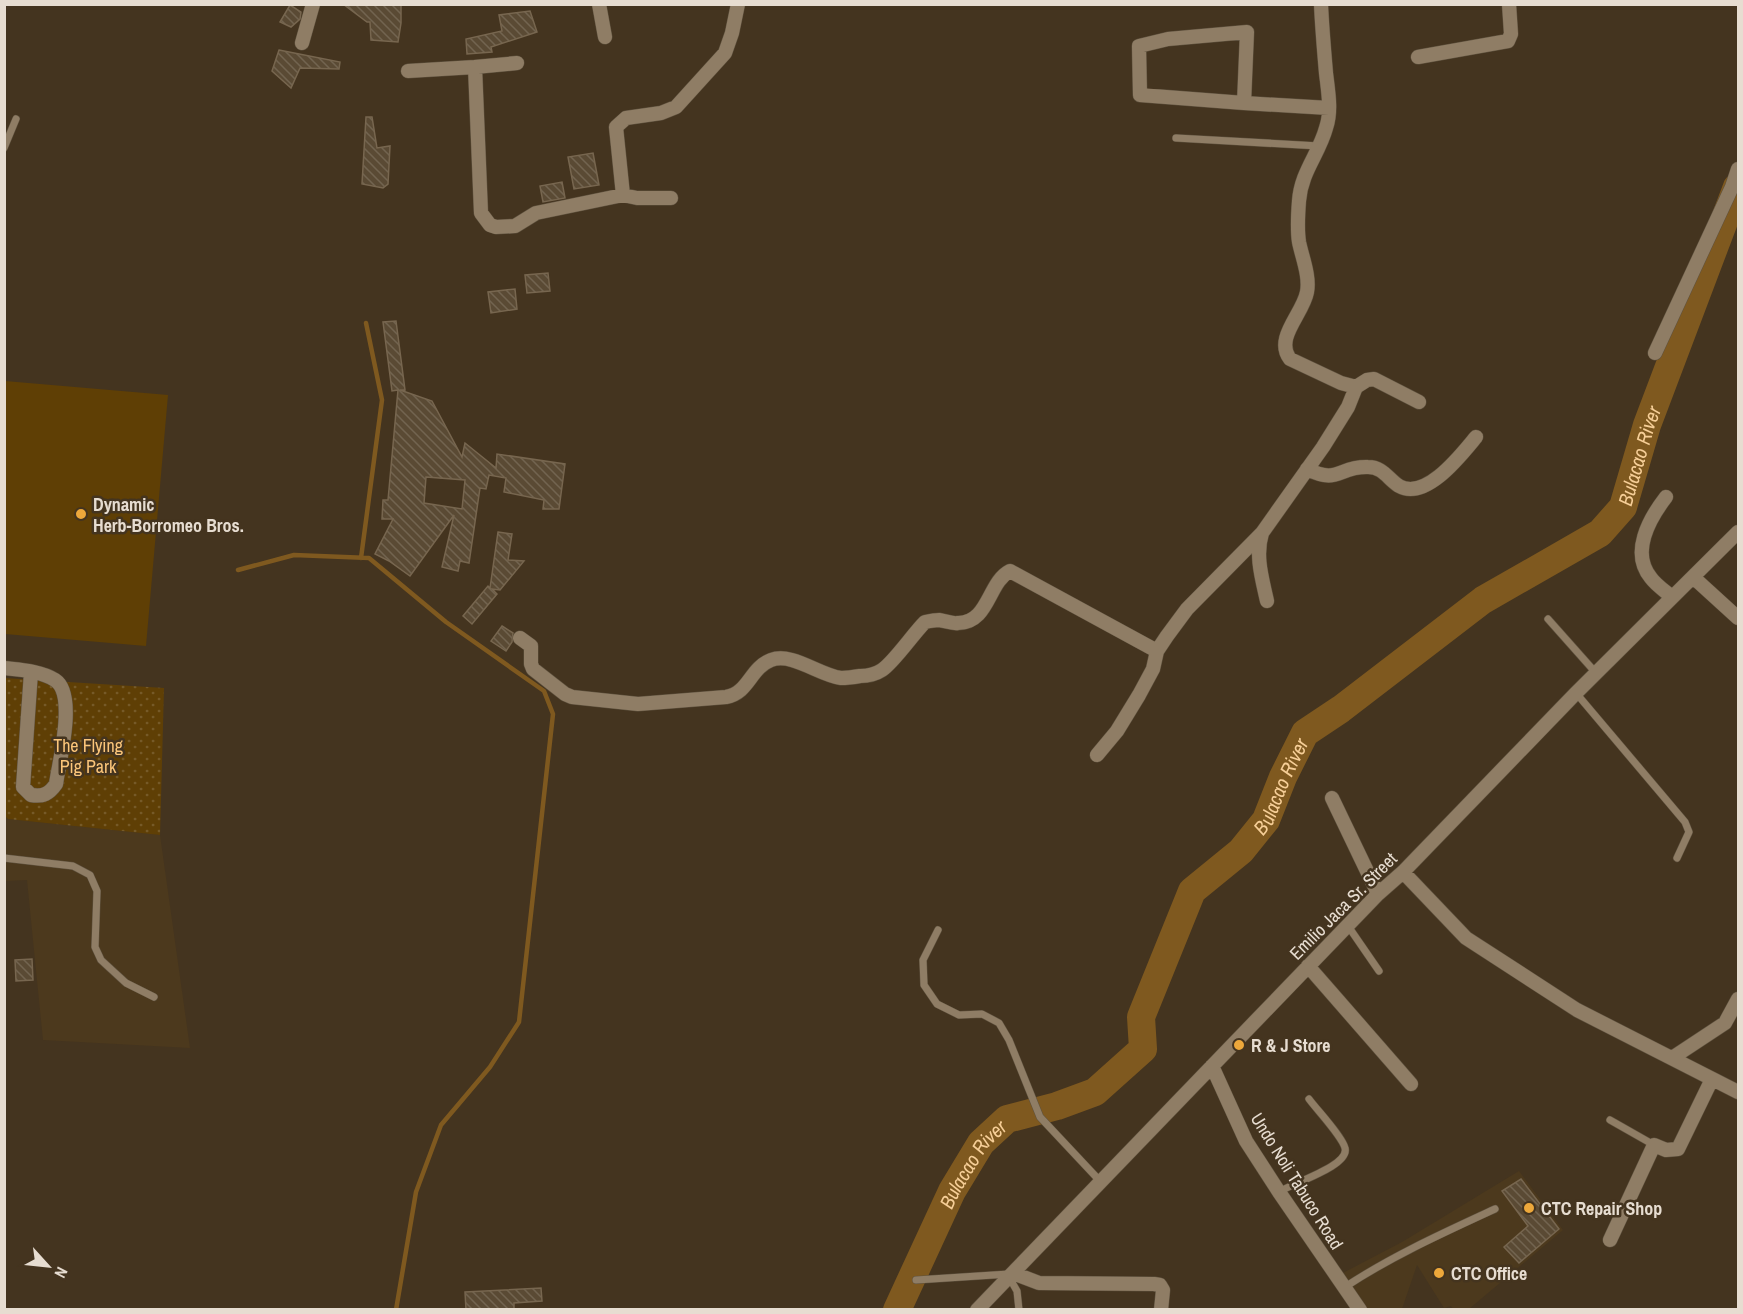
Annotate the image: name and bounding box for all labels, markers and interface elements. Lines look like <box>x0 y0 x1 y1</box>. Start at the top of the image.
water label: Bulacao River <box>1611 401 1667 509</box>
place label: Dynamic Herb-Borromeo Bros. <box>93 492 244 538</box>
marker: Dynamic Herb-Borromeo Bros. <box>74 507 88 521</box>
park label: The Flying Pig Park <box>53 733 124 779</box>
water label: Bulacao River <box>1246 733 1314 840</box>
street label: Emilio Jaca Sr. Street <box>1284 847 1402 965</box>
place label: R & J Store <box>1251 1033 1331 1058</box>
marker: R & J Store <box>1232 1038 1246 1052</box>
street label: Undo Noli Tabuco Road <box>1245 1108 1349 1254</box>
water label: Bulacao River <box>932 1113 1012 1213</box>
place label: CTC Repair Shop <box>1541 1196 1662 1221</box>
marker: CTC Repair Shop <box>1522 1201 1536 1215</box>
north arrow <box>18 1236 78 1296</box>
place label: CTC Office <box>1451 1261 1527 1286</box>
text: N <box>49 1264 73 1282</box>
marker: CTC Office <box>1432 1266 1446 1280</box>

